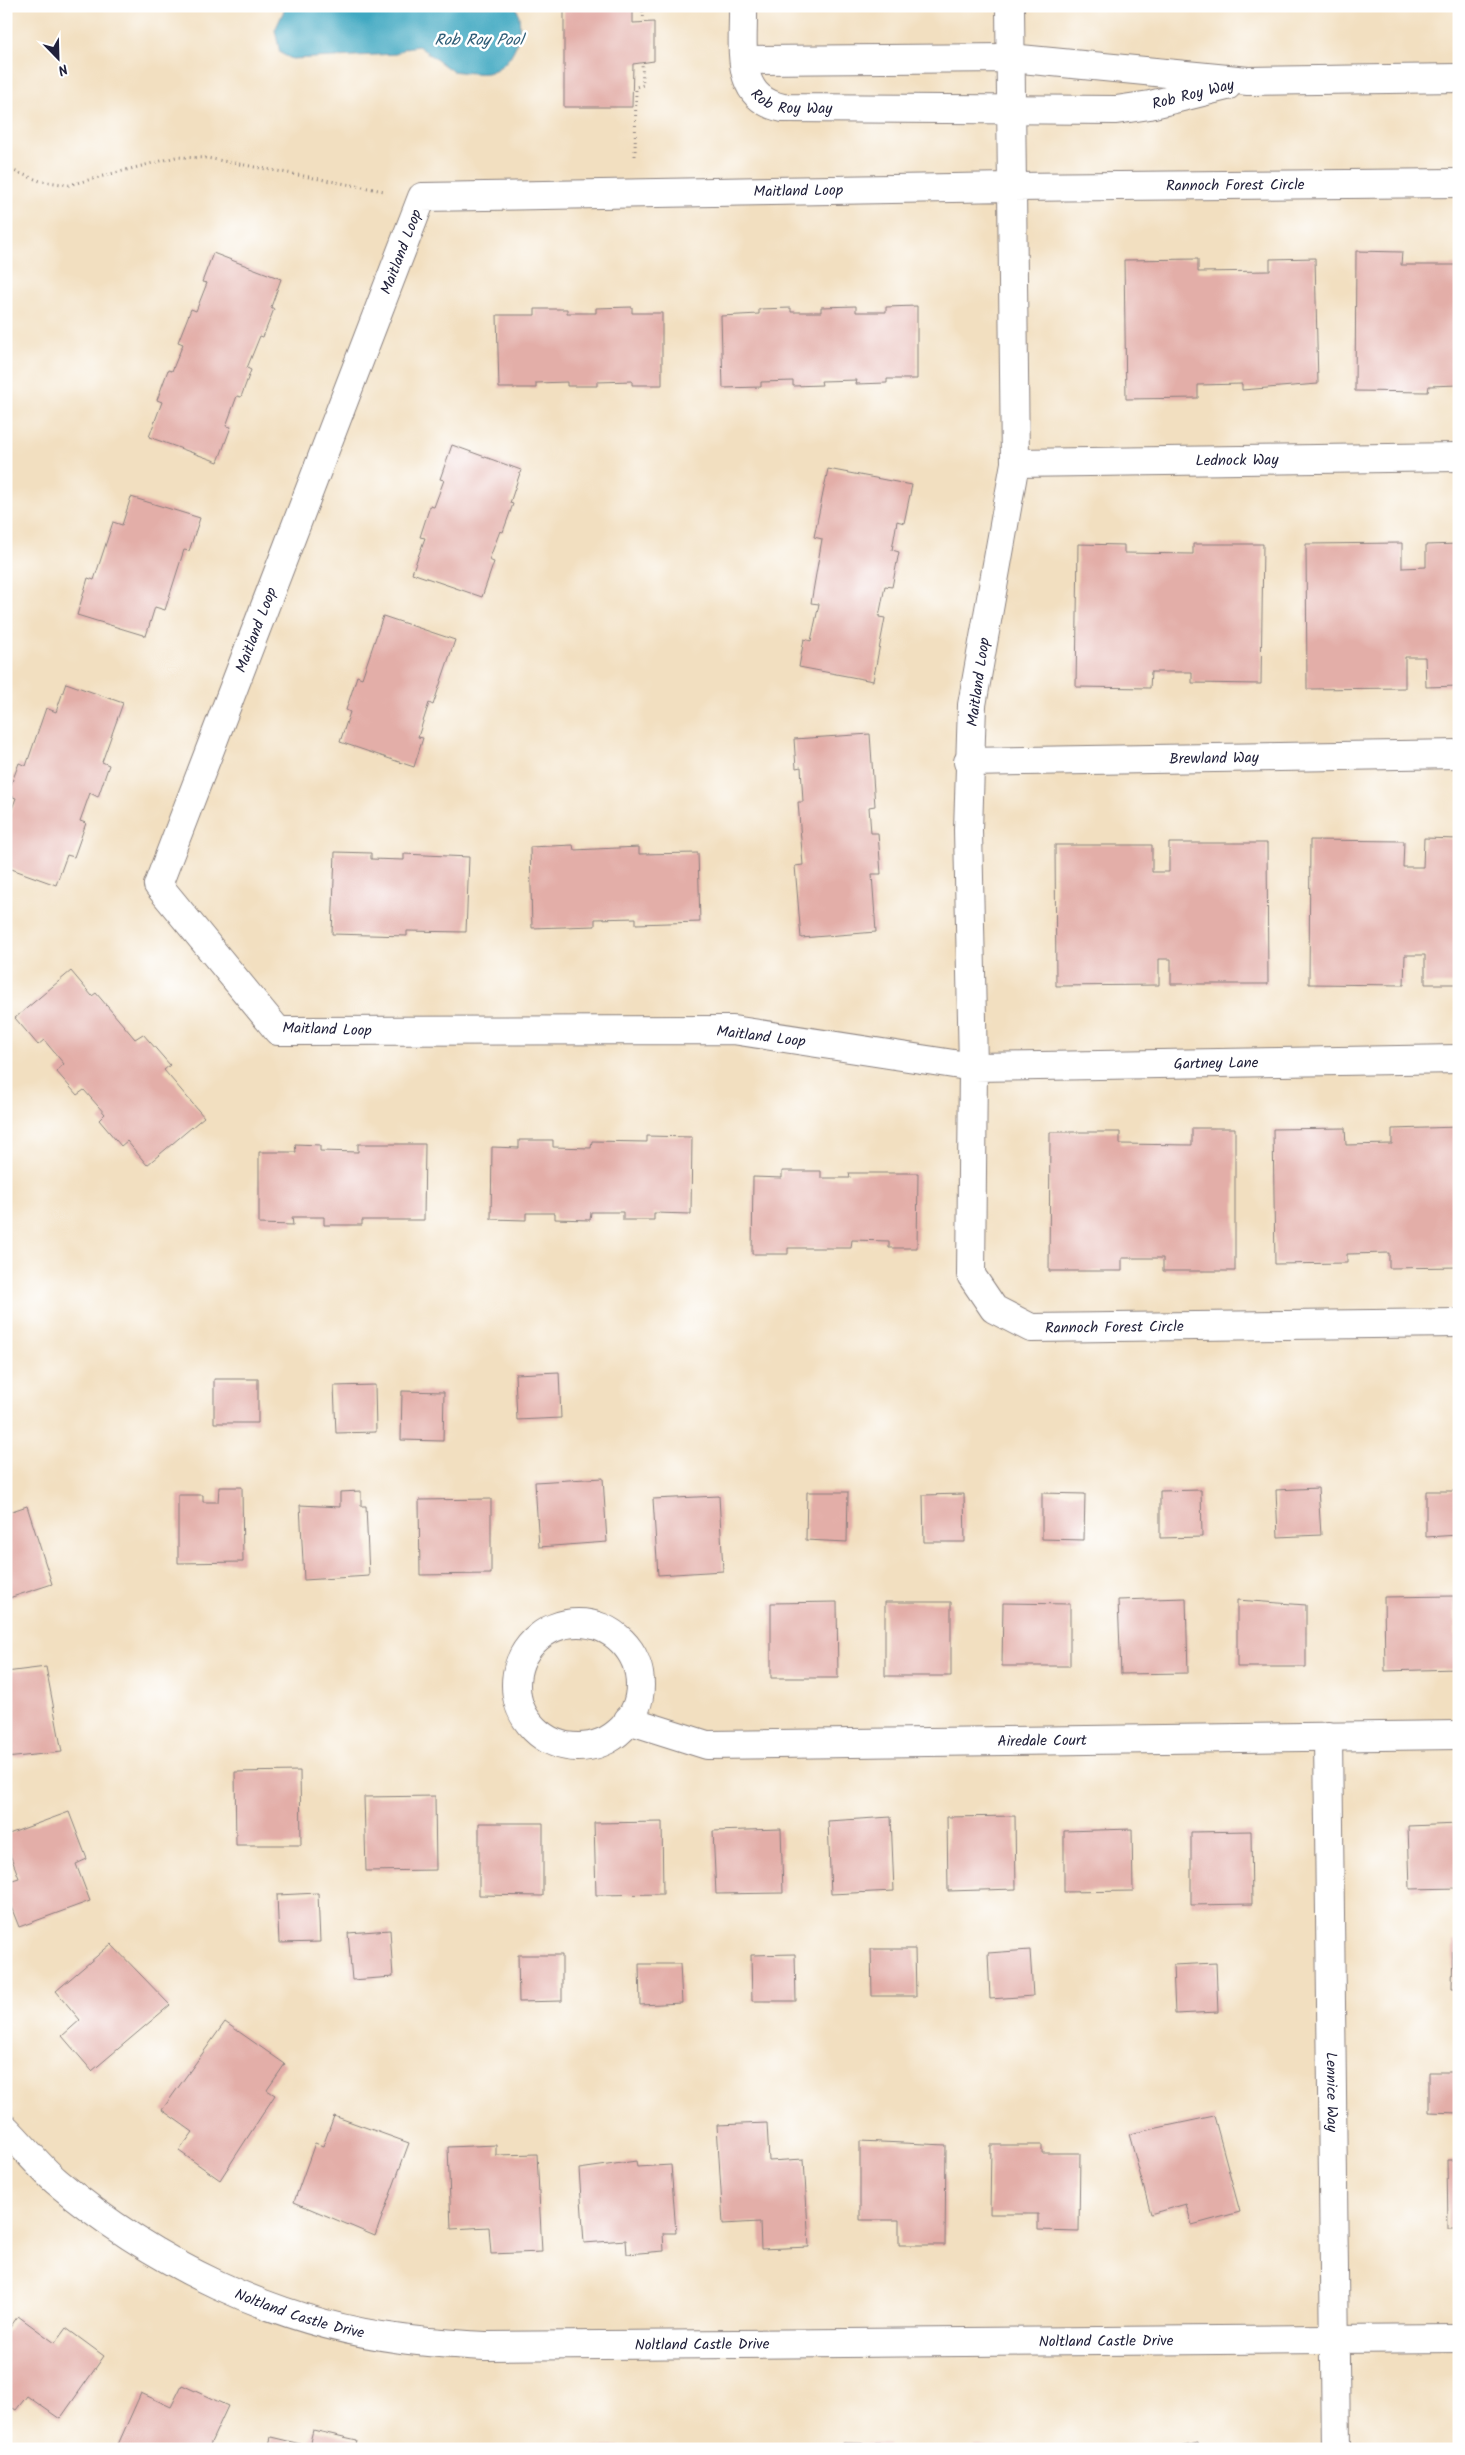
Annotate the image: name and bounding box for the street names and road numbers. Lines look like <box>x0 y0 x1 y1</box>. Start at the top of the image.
street label: Rob Roy Way <box>1150 73 1238 117</box>
street label: Rob Roy Way <box>744 84 833 122</box>
street label: Rannoch Forest Circle <box>1166 173 1305 199</box>
street label: Maitland Loop <box>753 179 843 204</box>
street label: Maitland Loop <box>375 206 429 298</box>
street label: Lednock Way <box>1195 448 1280 474</box>
street label: Maitland Loop <box>230 584 284 676</box>
street label: Maitland Loop <box>961 636 997 728</box>
street label: Brewland Way <box>1169 746 1260 772</box>
street label: Maitland Loop <box>282 1016 372 1044</box>
street label: Maitland Loop <box>715 1020 807 1054</box>
street label: Gartney Lane <box>1173 1051 1259 1077</box>
street label: Rannoch Forest Circle <box>1045 1315 1184 1341</box>
street label: Airedale Court <box>997 1729 1087 1754</box>
street label: Lennice Way <box>1319 2052 1343 2133</box>
street label: Noltland Castle Drive <box>231 2283 367 2346</box>
street label: Noltland Castle Drive <box>1039 2329 1174 2354</box>
street label: Noltland Castle Drive <box>635 2333 770 2358</box>

